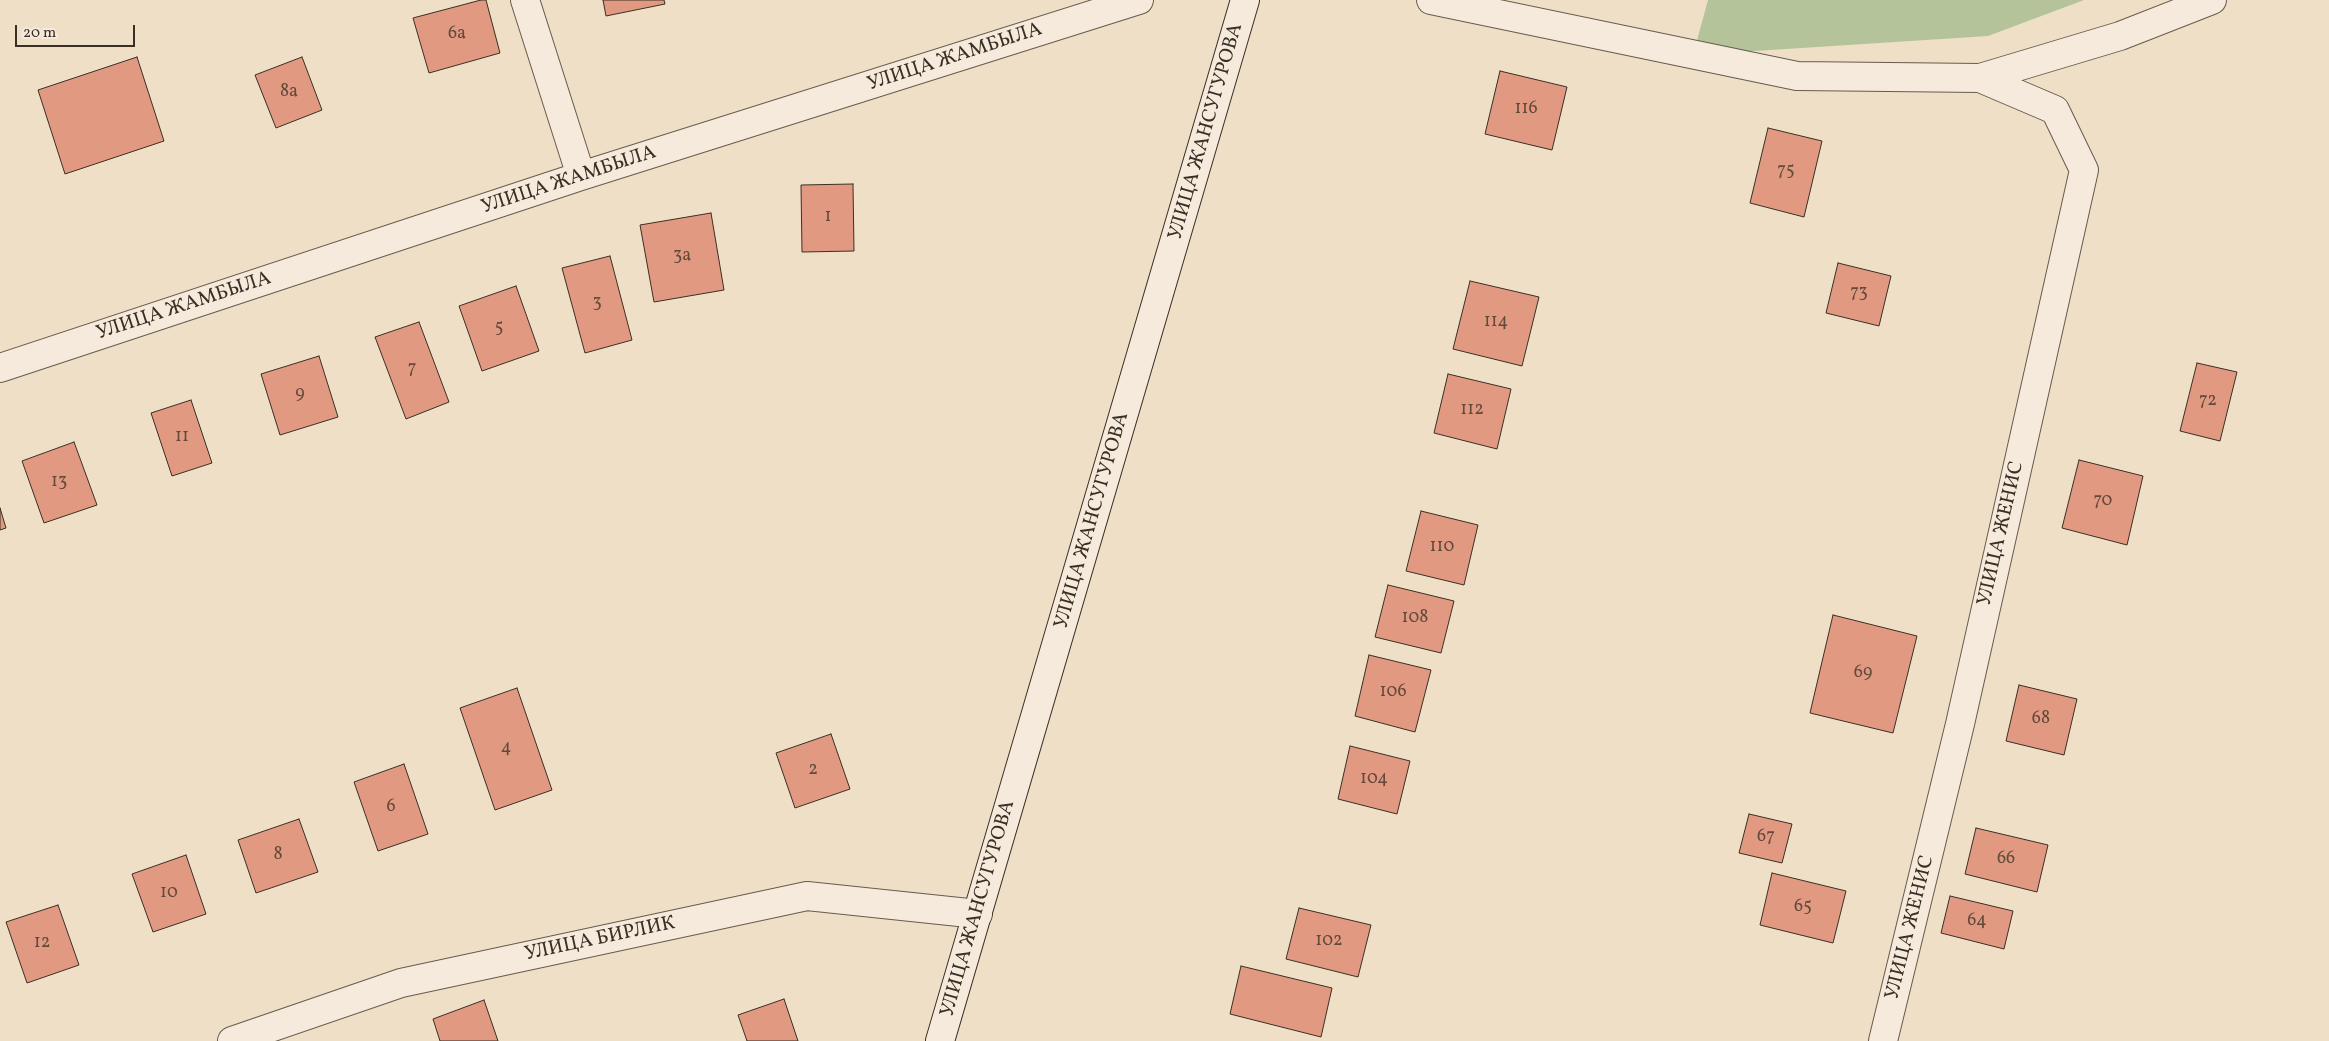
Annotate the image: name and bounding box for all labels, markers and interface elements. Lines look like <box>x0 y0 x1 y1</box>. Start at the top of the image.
scale bar <box>18 15 138 47</box>
street label: УЛИЦА ЖАМБЫЛА <box>865 18 1045 98</box>
street label: УЛИЦА ЖАНСУГУРОВА <box>1165 21 1249 243</box>
text: 20 m <box>23 23 56 44</box>
house number: 6а <box>448 24 466 46</box>
house number: 8а <box>280 82 298 104</box>
house number: 116 <box>1514 99 1538 121</box>
street label: УЛИЦА ЖАМБЫЛА <box>479 141 659 221</box>
house number: 75 <box>1777 161 1795 183</box>
house number: 1 <box>825 207 831 229</box>
house number: 3а <box>673 246 691 268</box>
street label: УЛИЦА ЖАМБЫЛА <box>94 267 274 347</box>
house number: 73 <box>1850 283 1868 305</box>
house number: 3 <box>592 293 602 315</box>
house number: 114 <box>1484 312 1508 334</box>
house number: 5 <box>495 318 503 340</box>
house number: 7 <box>408 359 416 381</box>
house number: 9 <box>295 384 305 406</box>
house number: 72 <box>2199 391 2217 413</box>
house number: 112 <box>1460 400 1484 422</box>
street label: УЛИЦА ЖАНСУГУРОВА <box>1051 410 1135 632</box>
house number: 11 <box>175 427 189 449</box>
street label: УЛИЦА ЖЕНИС <box>1974 459 2030 609</box>
house number: 13 <box>51 472 67 494</box>
house number: 70 <box>2094 491 2112 513</box>
house number: 110 <box>1430 537 1454 559</box>
house number: 108 <box>1402 608 1428 630</box>
house number: 69 <box>1854 663 1872 685</box>
house number: 106 <box>1379 682 1407 704</box>
house number: 68 <box>2032 709 2050 731</box>
house number: 4 <box>501 738 511 760</box>
house number: 2 <box>808 760 818 782</box>
house number: 104 <box>1360 769 1388 791</box>
house number: 6 <box>386 797 396 819</box>
street label: УЛИЦА ЖАНСУГУРОВА <box>937 798 1021 1020</box>
house number: 67 <box>1757 827 1775 849</box>
house number: 8 <box>273 845 283 867</box>
house number: 66 <box>1997 849 2015 871</box>
street label: УЛИЦА ЖЕНИС <box>1881 853 1941 1003</box>
house number: 10 <box>160 883 178 905</box>
house number: 65 <box>1794 897 1812 919</box>
house number: 64 <box>1967 911 1987 933</box>
street label: УЛИЦА БИРЛИК <box>523 912 677 968</box>
house number: 102 <box>1315 931 1343 953</box>
house number: 12 <box>34 933 50 955</box>

